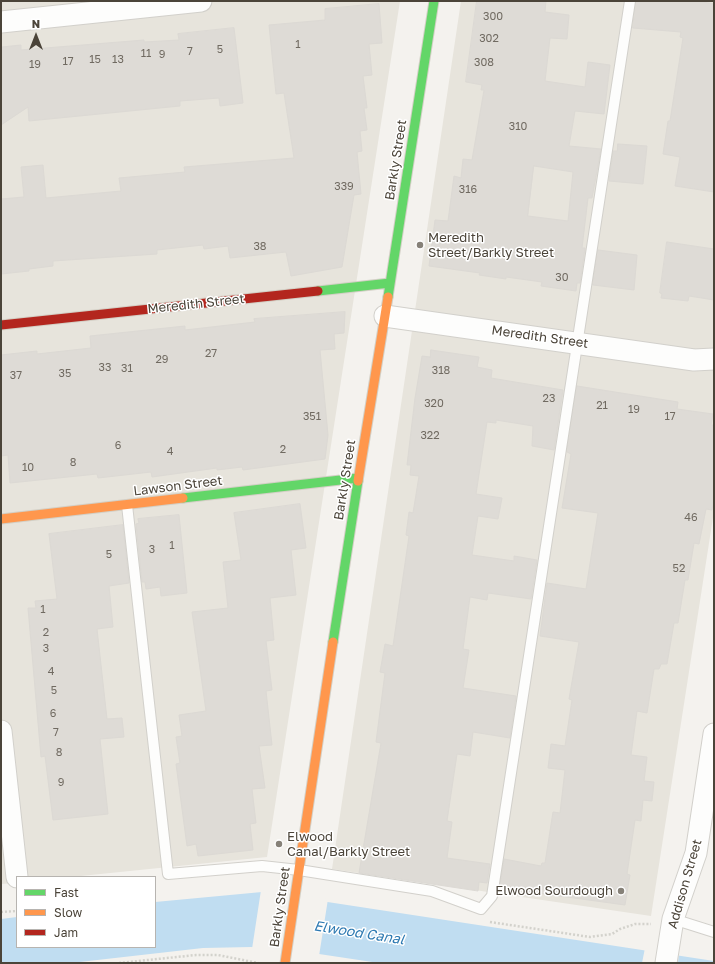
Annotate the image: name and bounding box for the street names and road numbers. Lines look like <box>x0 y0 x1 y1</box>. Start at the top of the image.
street label: Barkly Street <box>382 119 410 201</box>
street label: Meredith Street <box>147 291 245 317</box>
street label: Meredith Street <box>491 322 589 352</box>
street label: Barkly Street <box>331 439 359 521</box>
street label: Lawson Street <box>133 473 223 499</box>
street label: Addison Street <box>665 837 705 931</box>
street label: Barkly Street <box>267 866 293 948</box>

